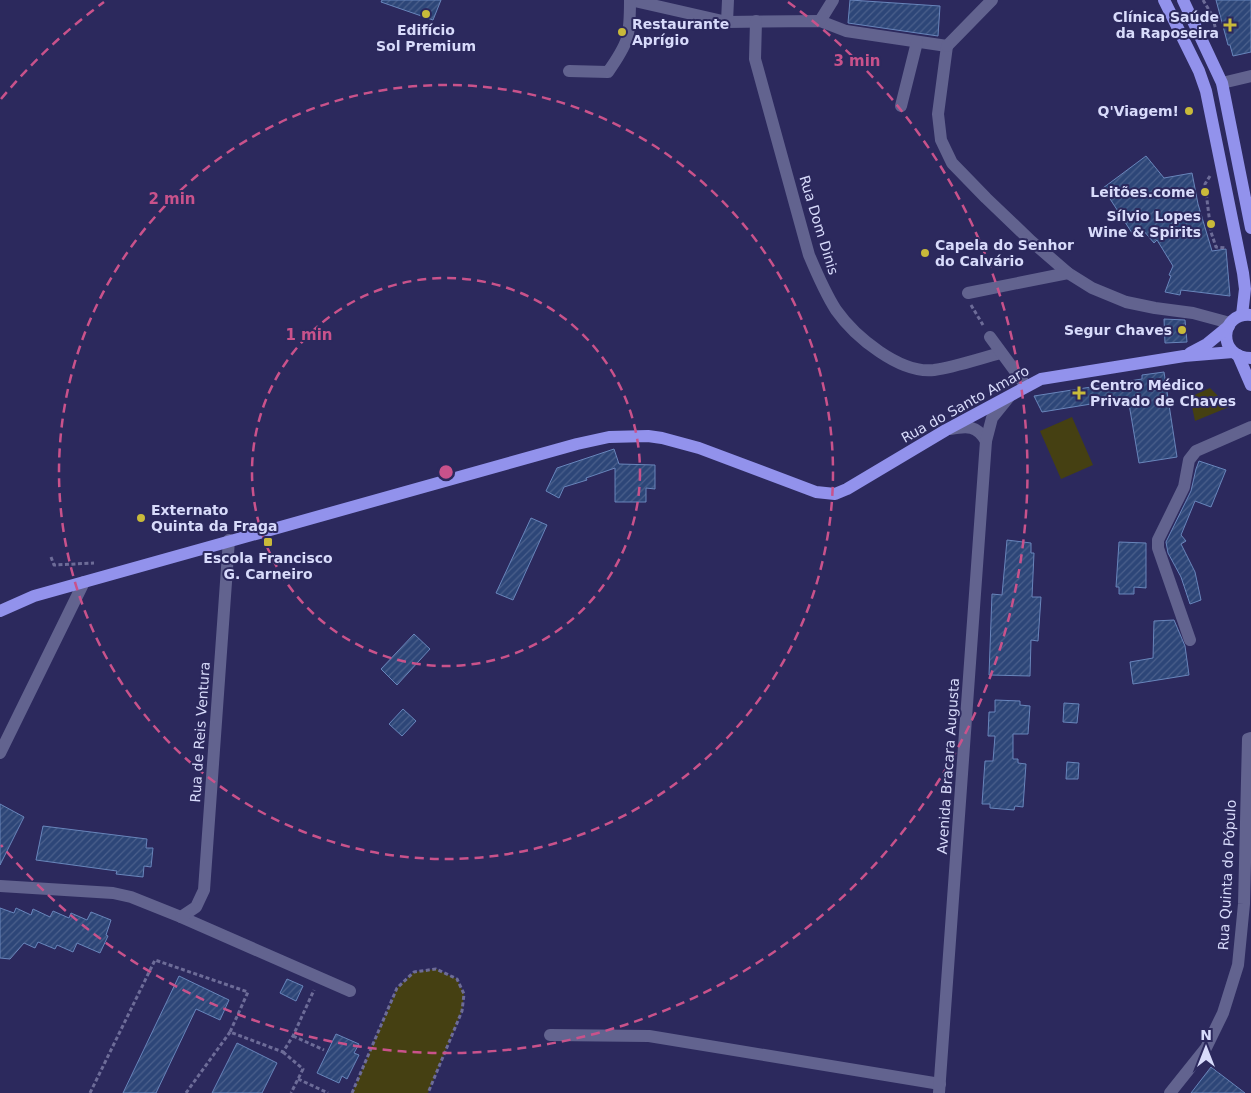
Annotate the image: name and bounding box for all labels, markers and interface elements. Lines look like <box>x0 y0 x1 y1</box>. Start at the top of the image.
marker: Edifício Sol Premium <box>420 8 432 20</box>
place label: Clínica Saúde da Raposeira <box>1113 9 1219 41</box>
place label: Restaurante Aprígio <box>632 16 729 48</box>
marker: Clínica Saúde da Raposeira <box>1223 18 1237 32</box>
place label: Edifício Sol Premium <box>376 22 476 54</box>
marker: Restaurante Aprígio <box>616 26 628 38</box>
text: 3 min <box>833 52 881 70</box>
place label: Q'Viagem! <box>1097 103 1179 119</box>
marker: Q'Viagem! <box>1183 105 1195 117</box>
street label: Rua Dom Dinis <box>796 173 842 277</box>
place label: Leitões.come <box>1090 184 1195 200</box>
marker: Leitões.come <box>1199 186 1211 198</box>
text: 2 min <box>148 190 196 208</box>
place label: Sílvio Lopes Wine & Spirits <box>1088 208 1201 240</box>
marker: Sílvio Lopes Wine & Spirits <box>1205 218 1217 230</box>
place label: Capela do Senhor do Calvário <box>935 237 1074 269</box>
marker: Capela do Senhor do Calvário <box>919 247 931 259</box>
place label: Segur Chaves <box>1064 322 1172 338</box>
marker: Segur Chaves <box>1176 324 1188 336</box>
text: 1 min <box>285 326 333 344</box>
street label: Rua do Santo Amaro <box>898 362 1032 446</box>
place label: Centro Médico Privado de Chaves <box>1090 377 1236 409</box>
marker: Centro Médico Privado de Chaves <box>1072 386 1086 400</box>
centre of rings <box>437 463 455 481</box>
place label: Externato Quinta da Fraga <box>151 502 277 534</box>
marker: Externato Quinta da Fraga <box>135 512 147 524</box>
marker: Escola Francisco G. Carneiro <box>262 536 274 548</box>
place label: Escola Francisco G. Carneiro <box>203 550 333 582</box>
street label: Rua de Reis Ventura <box>187 661 213 803</box>
street label: Avenida Bracara Augusta <box>934 677 962 855</box>
street label: Rua Quinta do Pópulo <box>1215 799 1239 951</box>
north arrow <box>1181 1023 1231 1073</box>
text: N <box>1200 1027 1212 1043</box>

